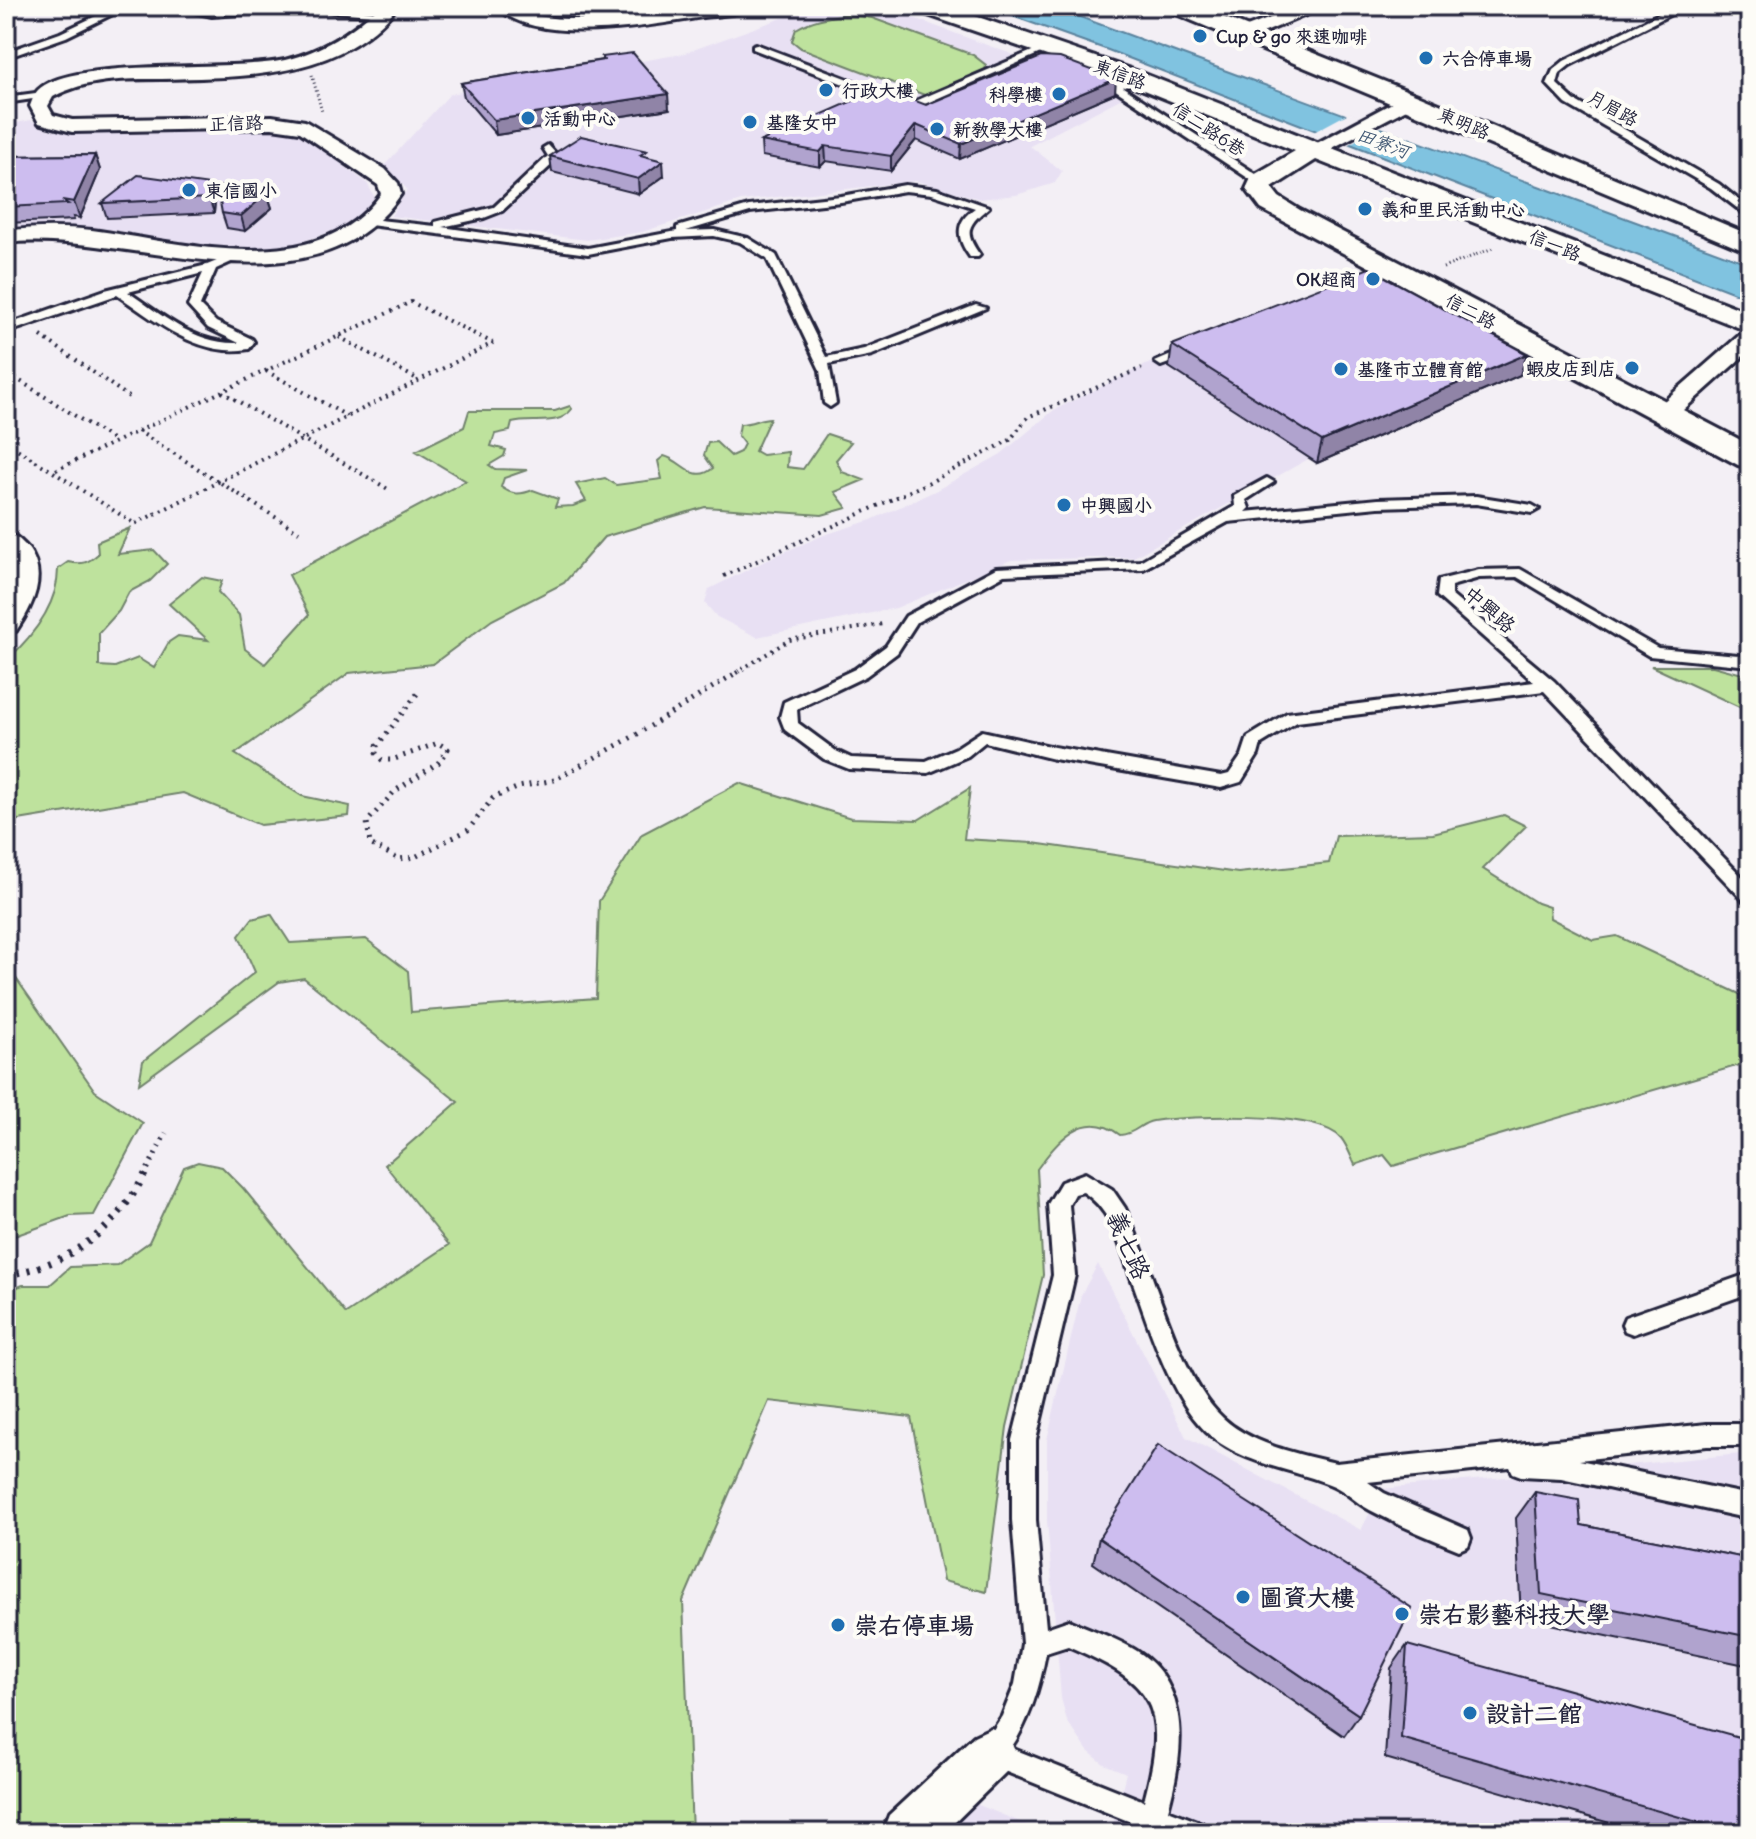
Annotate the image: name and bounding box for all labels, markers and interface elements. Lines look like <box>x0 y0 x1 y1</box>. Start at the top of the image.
place label: Cup & go 來速咖啡 <box>1216 25 1367 48</box>
marker: Cup & go 來速咖啡 <box>1191 27 1209 45</box>
place label: 六合停車場 <box>1442 47 1532 70</box>
marker: 六合停車場 <box>1417 49 1435 67</box>
street label: 東信路 <box>1091 54 1149 94</box>
place label: 行政大樓 <box>842 79 914 102</box>
marker: 行政大樓 <box>817 81 835 99</box>
place label: 科學樓 <box>989 83 1043 106</box>
marker: 科學樓 <box>1050 85 1068 103</box>
street label: 月眉路 <box>1584 85 1642 131</box>
street label: 信二路6巷 <box>1168 97 1250 161</box>
street label: 東明路 <box>1435 102 1493 144</box>
place label: 活動中心 <box>544 107 616 130</box>
marker: 活動中心 <box>519 109 537 127</box>
street label: 正信路 <box>209 111 263 135</box>
place label: 基隆女中 <box>766 111 838 134</box>
marker: 基隆女中 <box>741 113 759 131</box>
place label: 新教學大樓 <box>953 118 1043 141</box>
marker: 新教學大樓 <box>928 120 946 138</box>
water label: 田寮河 <box>1354 123 1415 164</box>
place label: 東信國小 <box>205 179 277 202</box>
marker: 東信國小 <box>180 181 198 199</box>
place label: 義和里民活動中心 <box>1381 198 1525 221</box>
marker: 義和里民活動中心 <box>1356 200 1374 218</box>
street label: 信一路 <box>1526 224 1584 266</box>
place label: OK超商 <box>1296 268 1357 291</box>
marker: OK超商 <box>1364 270 1382 288</box>
street label: 信二路 <box>1442 288 1500 334</box>
place label: 蝦皮店到店 <box>1526 357 1616 380</box>
place label: 基隆市立體育館 <box>1357 358 1483 381</box>
marker: 蝦皮店到店 <box>1623 359 1641 377</box>
marker: 基隆市立體育館 <box>1332 360 1350 378</box>
place label: 中興國小 <box>1080 494 1152 517</box>
marker: 中興國小 <box>1055 496 1073 514</box>
street label: 中興路 <box>1459 580 1522 639</box>
street label: 義七路 <box>1101 1206 1157 1284</box>
place label: 圖資大樓 <box>1259 1582 1355 1612</box>
marker: 圖資大樓 <box>1234 1588 1252 1606</box>
place label: 崇右影藝科技大學 <box>1418 1599 1610 1629</box>
marker: 崇右影藝科技大學 <box>1393 1605 1411 1623</box>
place label: 崇右停車場 <box>854 1610 974 1640</box>
marker: 崇右停車場 <box>829 1616 847 1634</box>
place label: 設計二館 <box>1486 1698 1582 1728</box>
marker: 設計二館 <box>1461 1704 1479 1722</box>

